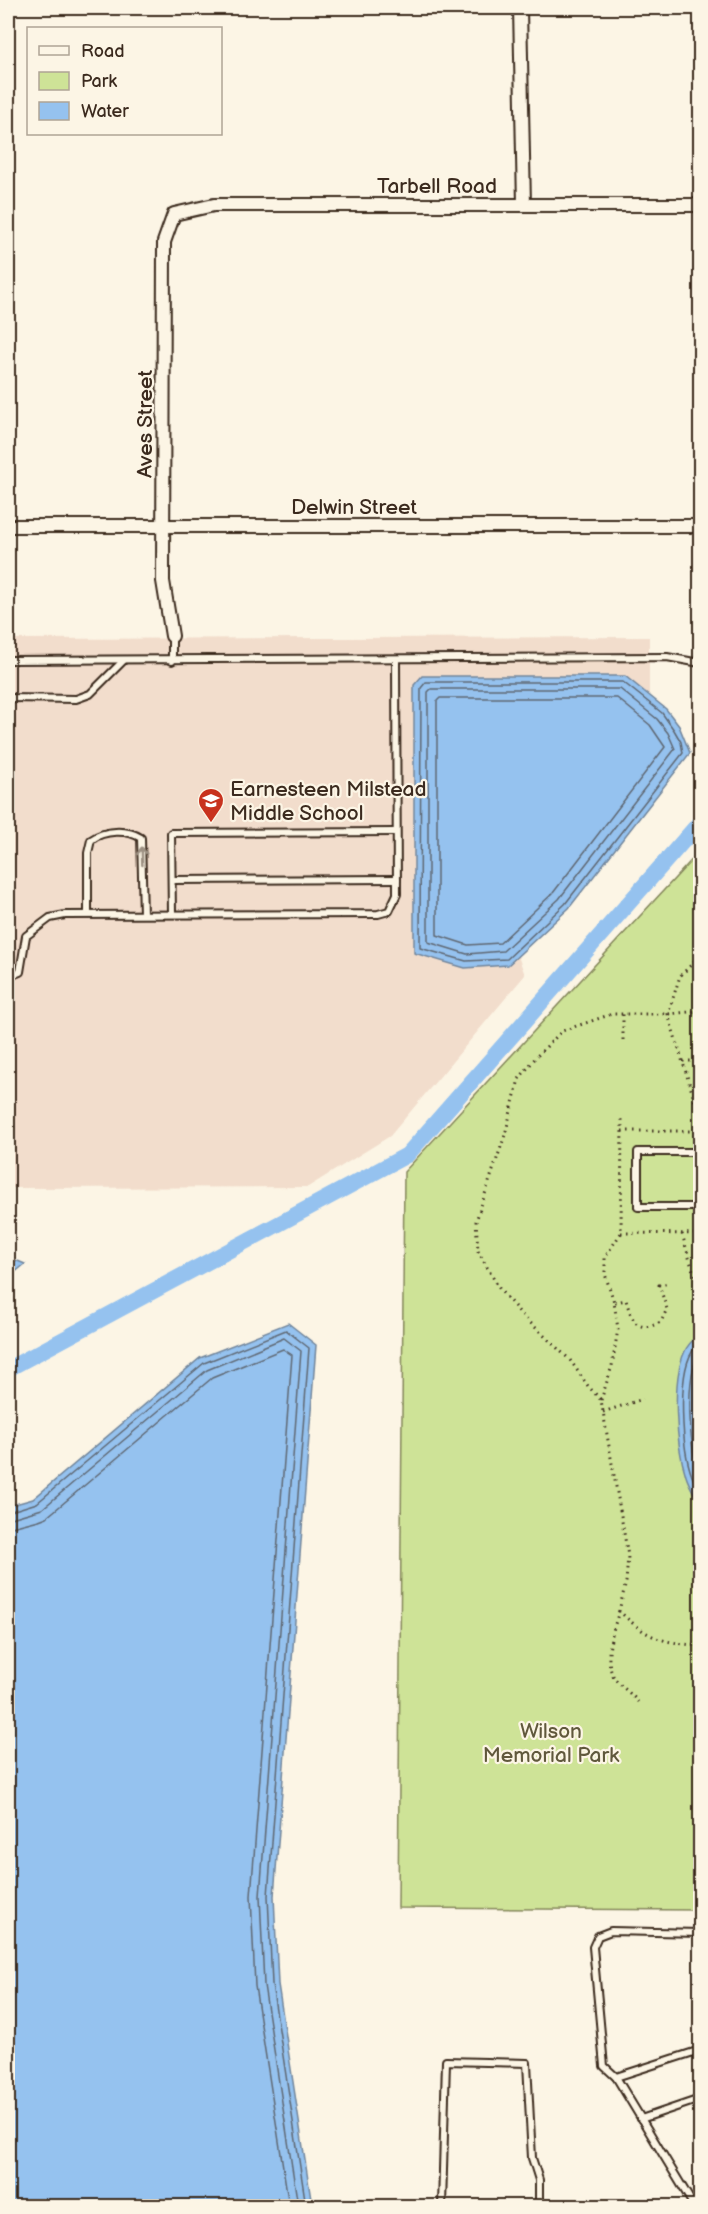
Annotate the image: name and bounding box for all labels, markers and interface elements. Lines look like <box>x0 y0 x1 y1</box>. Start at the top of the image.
legend <box>27 27 222 135</box>
text: Road <box>81 41 125 62</box>
text: Park <box>81 71 117 92</box>
text: Water <box>81 101 129 122</box>
street label: Tarbell Road <box>377 174 497 199</box>
street label: Aves Street <box>133 370 158 478</box>
street label: Delwin Street <box>291 495 418 520</box>
place label: Earnesteen Milstead Middle School <box>230 777 427 826</box>
school or university icon: Earnesteen Milstead Middle School <box>196 786 226 824</box>
one-way arrow <box>136 846 147 866</box>
park label: Wilson Memorial Park <box>483 1719 620 1768</box>

